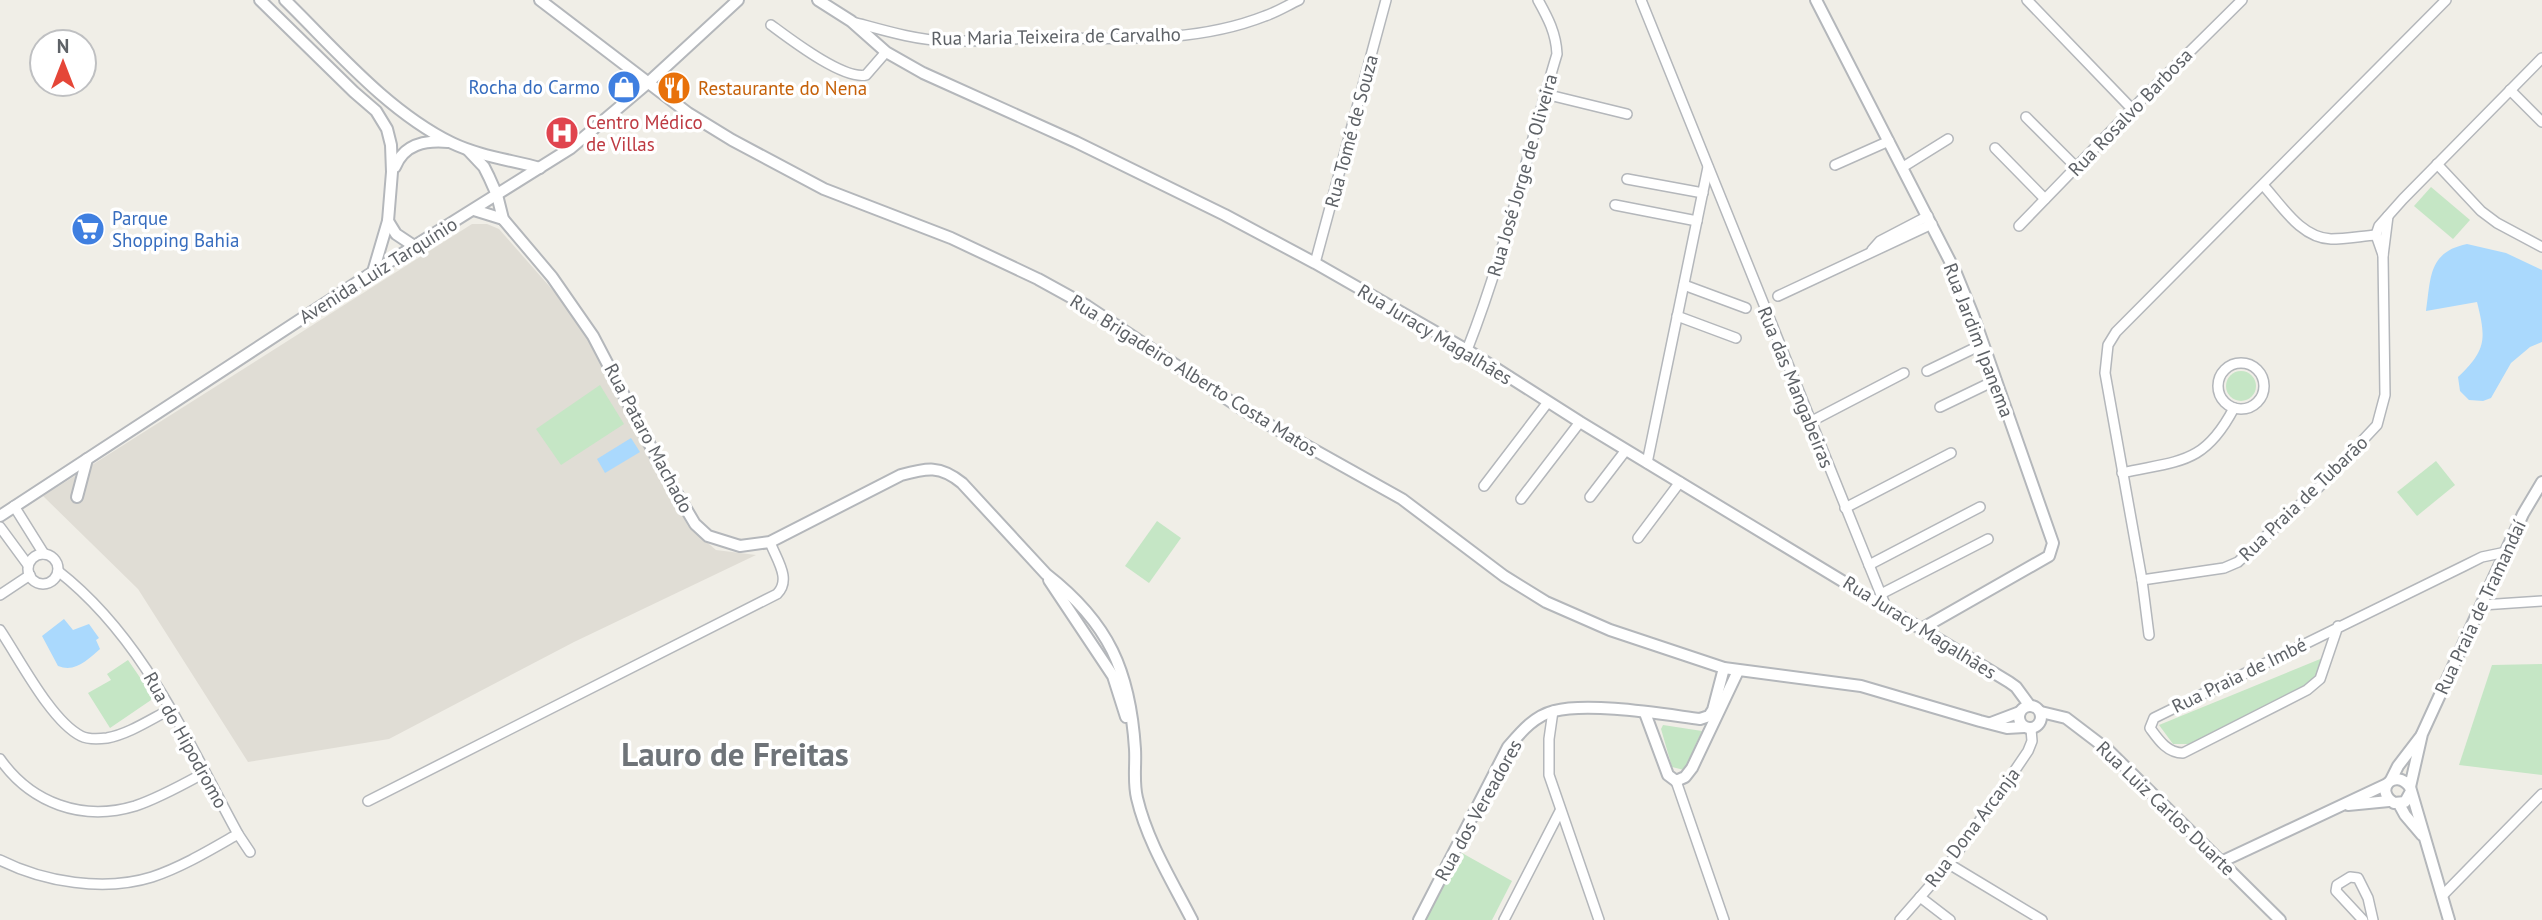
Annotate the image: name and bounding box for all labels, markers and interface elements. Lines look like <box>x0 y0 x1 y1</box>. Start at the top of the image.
street label: Rua Maria Teixeira de Carvalho <box>931 22 1181 50</box>
north arrow <box>28 28 98 98</box>
text: N <box>57 34 69 58</box>
street label: Rua Rosalvo Barbosa <box>2063 43 2197 181</box>
street label: Rua Tomé de Souza <box>1319 52 1383 210</box>
shop icon: Rocha do Carmo <box>605 68 643 106</box>
restaurant icon: Restaurante do Nena <box>655 69 693 107</box>
street label: Rua José Jorge de Oliveira <box>1482 71 1562 279</box>
place label: Rocha do Carmo <box>468 75 600 99</box>
place label: Restaurante do Nena <box>698 76 867 100</box>
place label: Centro Médico de Villas <box>586 110 703 156</box>
hospital icon: Centro Médico de Villas <box>543 114 581 152</box>
place label: Parque Shopping Bahia <box>112 206 239 252</box>
supermarket icon: Parque Shopping Bahia <box>69 210 107 248</box>
street label: Avenida Luiz Tarquínio <box>294 212 462 328</box>
street label: Rua Jardim Ipanema <box>1939 260 2019 420</box>
street label: Rua Juracy Magalhães <box>1353 278 1517 390</box>
street label: Rua Brigadeiro Alberto Costa Matos <box>1066 289 1322 461</box>
street label: Rua das Mangabeiras <box>1753 303 1839 471</box>
street label: Rua Pataro Machado <box>599 359 699 517</box>
street label: Rua Praia de Tubarão <box>2233 430 2373 566</box>
street label: Rua Praia de Tramandaí <box>2429 516 2531 698</box>
street label: Rua Juracy Magalhães <box>1839 570 2001 684</box>
street label: Rua Praia de Imbé <box>2168 632 2310 718</box>
street label: Rua do Hipodromo <box>139 668 233 812</box>
district label: Lauro de Freitas <box>621 732 849 775</box>
street label: Rua dos Vereadores <box>1429 735 1527 885</box>
street label: Rua Luiz Carlos Duarte <box>2092 736 2240 880</box>
street label: Rua Dona Arcanja <box>1919 763 2025 891</box>

